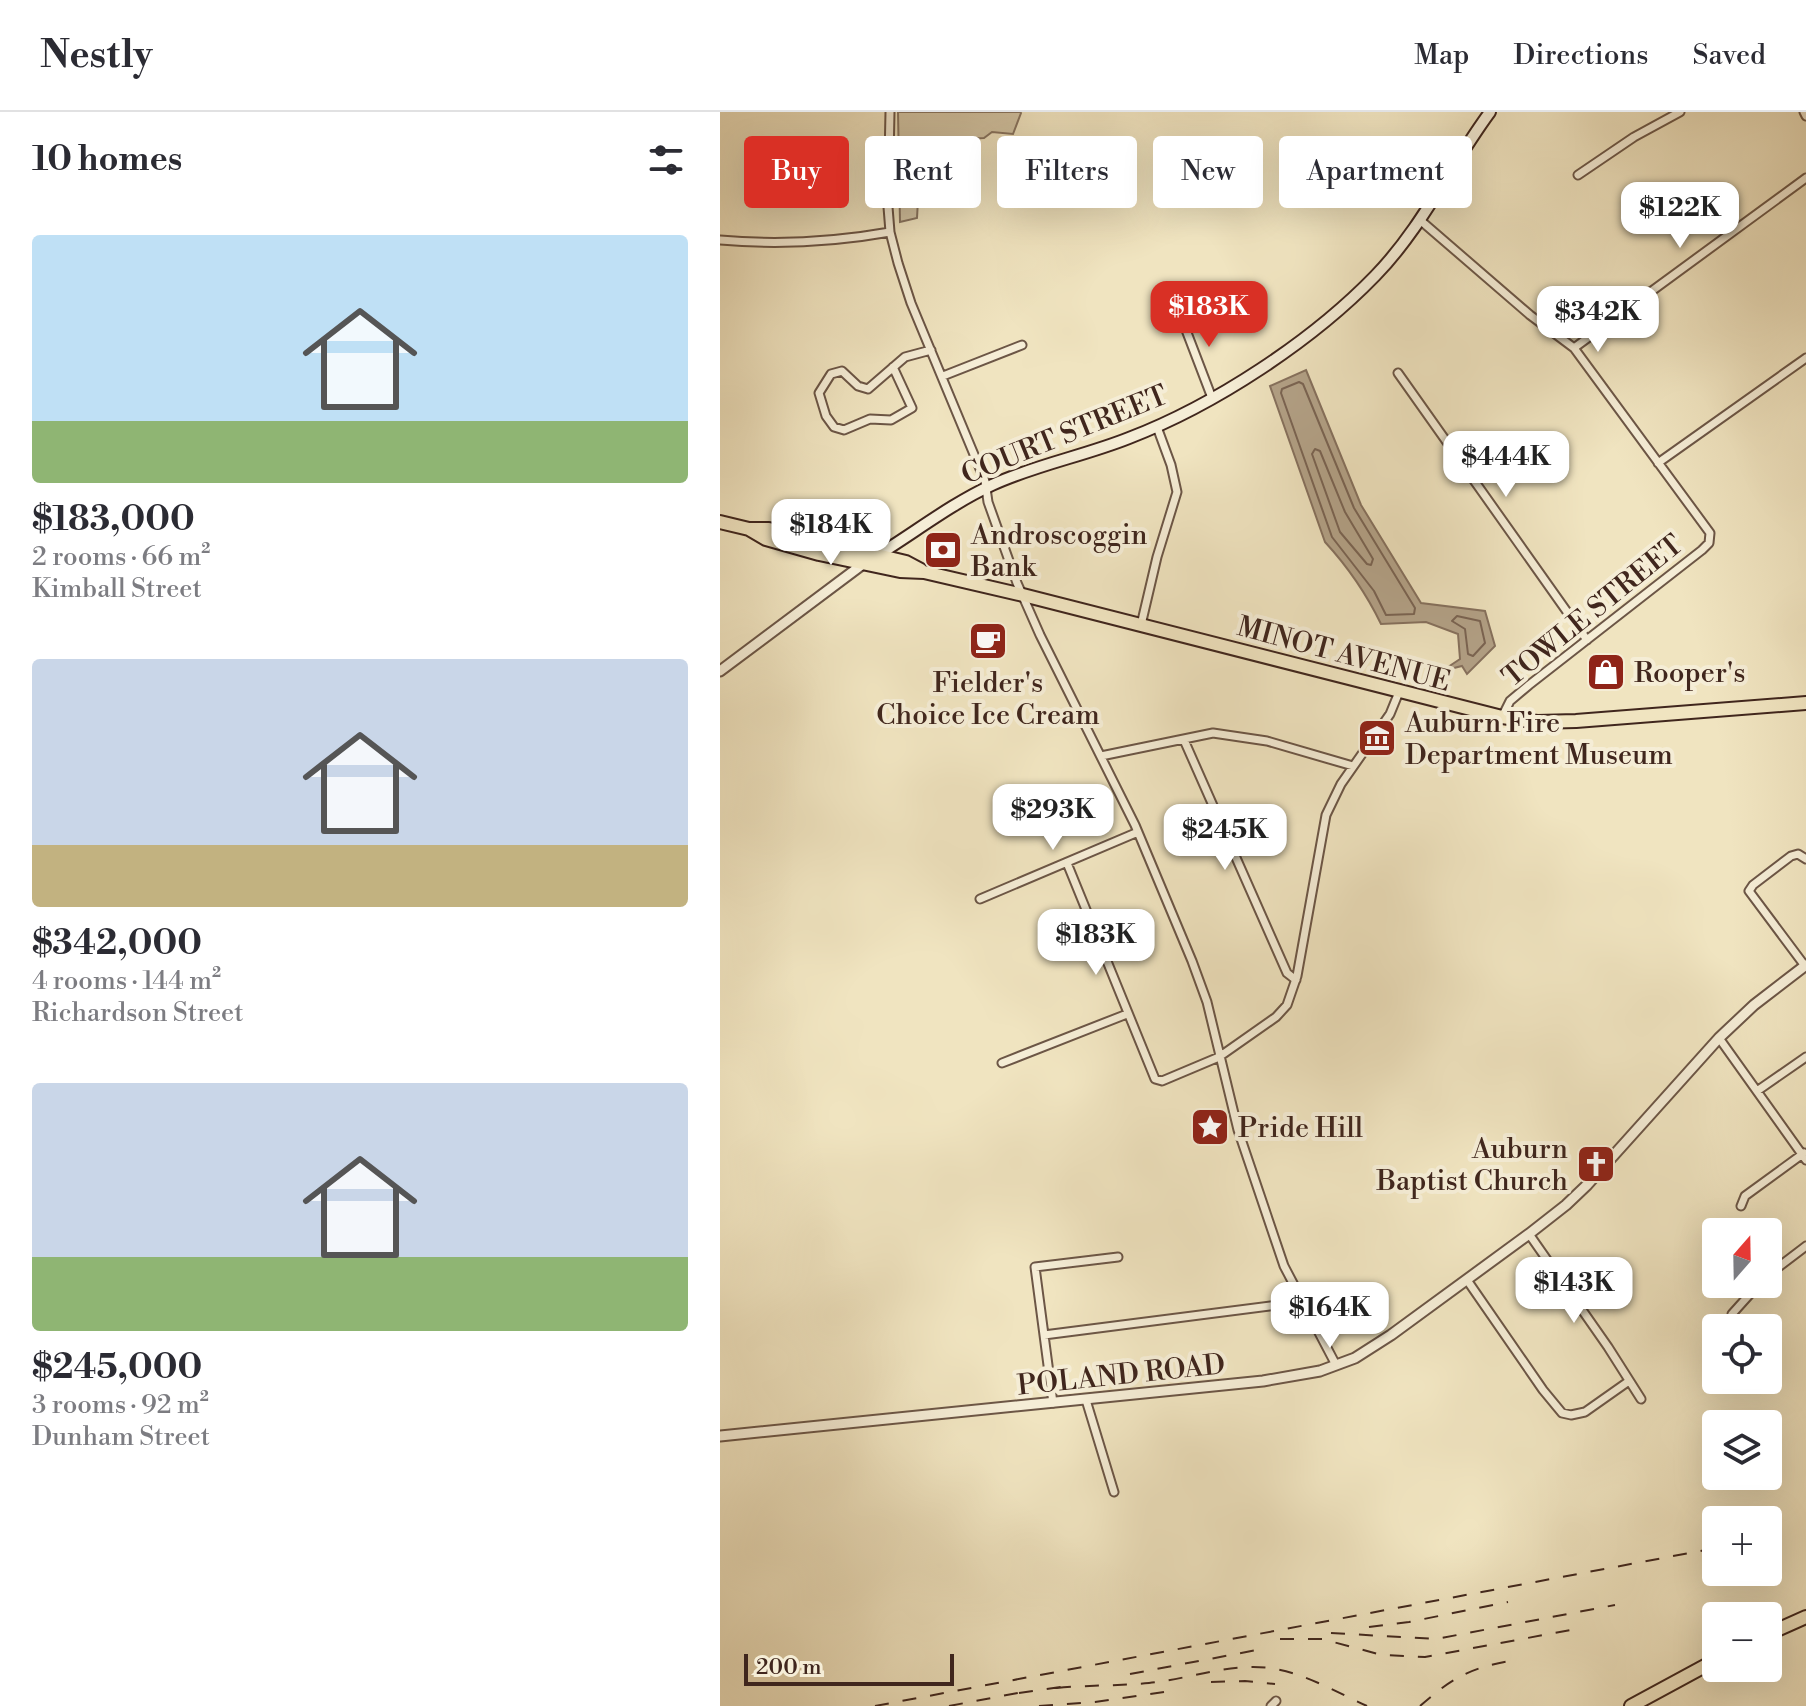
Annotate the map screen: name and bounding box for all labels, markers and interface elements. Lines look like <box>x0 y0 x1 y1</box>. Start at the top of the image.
text: Nestly <box>40 32 153 79</box>
text: Map <box>1414 38 1469 73</box>
text: Directions <box>1513 38 1648 73</box>
text: Saved <box>1692 38 1766 73</box>
chip: Buy <box>744 136 849 208</box>
chip: Rent <box>865 136 981 208</box>
chip: Filters <box>997 136 1137 208</box>
chip: New <box>1153 136 1263 208</box>
chip: Apartment <box>1279 136 1472 208</box>
icon: filters <box>644 138 688 182</box>
text: 10 homes <box>32 139 182 181</box>
pin: $122K <box>1624 182 1736 250</box>
text: $122K <box>1639 192 1721 224</box>
pin: $183K <box>1153 281 1265 349</box>
pin: $342K <box>1542 286 1654 354</box>
icon: home <box>288 287 432 431</box>
text: $183K <box>1169 291 1249 323</box>
text: $342K <box>1555 296 1641 328</box>
street label: COURT STREET <box>956 378 1173 493</box>
pin: $444K <box>1450 431 1562 499</box>
text: $444K <box>1461 441 1551 473</box>
text: $183,000 <box>32 499 195 541</box>
pin: $184K <box>775 499 887 567</box>
text: $184K <box>790 509 873 541</box>
place label: Androscoggin Bank <box>970 518 1148 585</box>
street label: TOWLE STREET <box>1496 528 1690 695</box>
bank icon: Androscoggin Bank <box>922 529 964 571</box>
text: 2 rooms · 66 m² <box>32 541 210 573</box>
text: Kimball Street <box>32 573 202 605</box>
street label: MINOT AVENUE <box>1233 609 1454 700</box>
cafe icon: Fielder's Choice Ice Cream <box>967 620 1009 662</box>
shop icon: Rooper's <box>1585 651 1627 693</box>
place label: Rooper's <box>1634 656 1746 691</box>
place label: Fielder's Choice Ice Cream <box>876 666 1100 733</box>
place label: Auburn Fire Department Museum <box>1404 706 1673 773</box>
icon: home <box>288 711 432 855</box>
museum icon: Auburn Fire Department Museum <box>1356 717 1398 759</box>
pin: $293K <box>997 784 1109 852</box>
text: $293K <box>1011 794 1095 826</box>
pin: $245K <box>1169 804 1281 872</box>
text: $245K <box>1182 814 1268 846</box>
pin: $183K <box>1040 909 1152 977</box>
text: $183K <box>1056 919 1136 951</box>
text: $342,000 <box>32 923 202 965</box>
text: 4 rooms · 144 m² <box>32 965 221 997</box>
text: Richardson Street <box>32 997 243 1029</box>
place icon: Pride Hill <box>1189 1106 1231 1148</box>
place label: Pride Hill <box>1238 1111 1363 1146</box>
place label: Auburn Baptist Church <box>1375 1132 1568 1199</box>
icon: home <box>288 1135 432 1279</box>
church icon: Auburn Baptist Church <box>1575 1143 1617 1185</box>
north arrow <box>1702 1218 1782 1298</box>
map controls <box>1702 1218 1782 1682</box>
pin: $143K <box>1518 1257 1630 1325</box>
text: $143K <box>1534 1267 1614 1299</box>
pin: $164K <box>1274 1282 1386 1350</box>
text: $164K <box>1289 1292 1371 1324</box>
button: locate <box>1702 1314 1782 1394</box>
text: $245,000 <box>32 1347 202 1389</box>
street label: POLAND ROAD <box>1016 1347 1227 1404</box>
text: 3 rooms · 92 m² <box>32 1389 209 1421</box>
button: layers <box>1702 1410 1782 1490</box>
text: Dunham Street <box>32 1421 210 1453</box>
button: + <box>1702 1506 1782 1586</box>
button: − <box>1702 1602 1782 1682</box>
scale bar <box>744 1650 954 1686</box>
text: 200 m <box>756 1654 822 1681</box>

